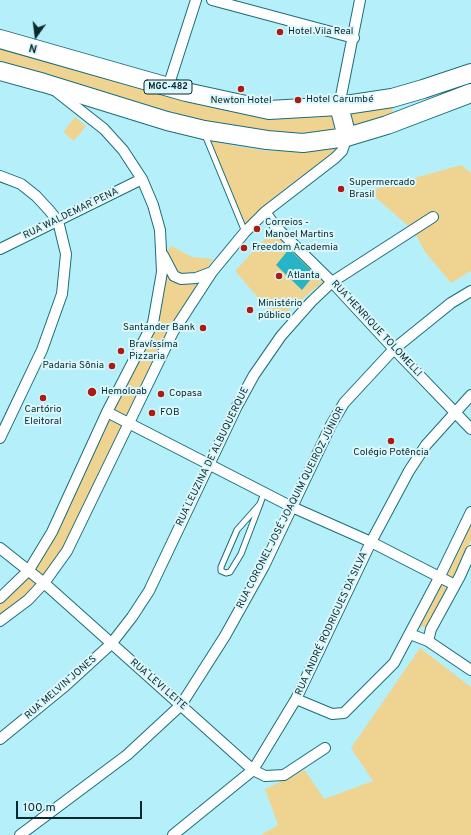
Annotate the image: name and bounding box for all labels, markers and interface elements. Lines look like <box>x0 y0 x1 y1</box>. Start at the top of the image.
north arrow <box>16 16 56 56</box>
place label: Hotel Vila Real <box>288 26 353 38</box>
marker: Hotel Vila Real <box>275 27 285 37</box>
text: N <box>28 40 39 55</box>
road number: MGC-482 <box>144 80 192 94</box>
marker: Newton Hotel <box>236 84 246 94</box>
place label: Hotel Carumbé <box>306 94 374 106</box>
place label: Newton Hotel <box>211 95 271 107</box>
marker: Hotel Carumbé <box>293 95 303 105</box>
place label: Supermercado Brasil <box>349 177 415 200</box>
marker: Supermercado Brasil <box>336 184 346 194</box>
street label: RUA WALDEMAR PENA <box>21 186 121 242</box>
place label: Correios - Manoel Martins <box>265 217 334 240</box>
marker: Correios - Manoel Martins <box>252 224 262 234</box>
place label: Freedom Academia <box>252 242 338 254</box>
marker: Freedom Academia <box>239 243 249 253</box>
place label: Atlanta <box>287 270 320 282</box>
marker: Atlanta <box>274 271 284 281</box>
street label: RUA HENRIQUE TOLOMELLI <box>328 278 424 380</box>
place label: Ministério público <box>258 298 302 322</box>
marker: Ministério público <box>245 305 255 315</box>
place label: Santander Bank <box>123 322 195 334</box>
marker: Santander Bank <box>198 323 208 333</box>
place label: Bravíssima Pizzaria <box>129 339 178 362</box>
marker: Bravíssima Pizzaria <box>116 346 126 356</box>
place label: Padaria Sônia <box>42 360 104 372</box>
marker: Padaria Sônia <box>107 361 117 371</box>
street label: RUA LEUZINA DE ALBUQUERQUE <box>174 385 252 529</box>
marker: Hemoloab <box>86 386 98 398</box>
place label: Hemoloab <box>101 386 147 398</box>
place label: Copasa <box>169 388 202 400</box>
marker: Copasa <box>156 389 166 399</box>
marker: Cartório Eleitoral <box>38 393 48 403</box>
place label: Cartório Eleitoral <box>24 404 62 428</box>
street label: RUA CORONEL JOSÉ JOAQUIM QUEIROZ JÚNIOR <box>235 405 347 611</box>
place label: FOB <box>160 407 179 419</box>
marker: FOB <box>147 408 157 418</box>
marker: Colégio Potência <box>386 436 396 446</box>
place label: Colégio Potência <box>353 447 429 459</box>
street label: RUA ANDRÉ RODRIGUES DA SILVA <box>293 550 371 698</box>
street label: RUA MELVIN JONES <box>23 654 99 722</box>
street label: RUA LEVI LEITE <box>127 657 189 713</box>
scale bar <box>18 793 144 819</box>
text: 100 m <box>23 800 56 816</box>

